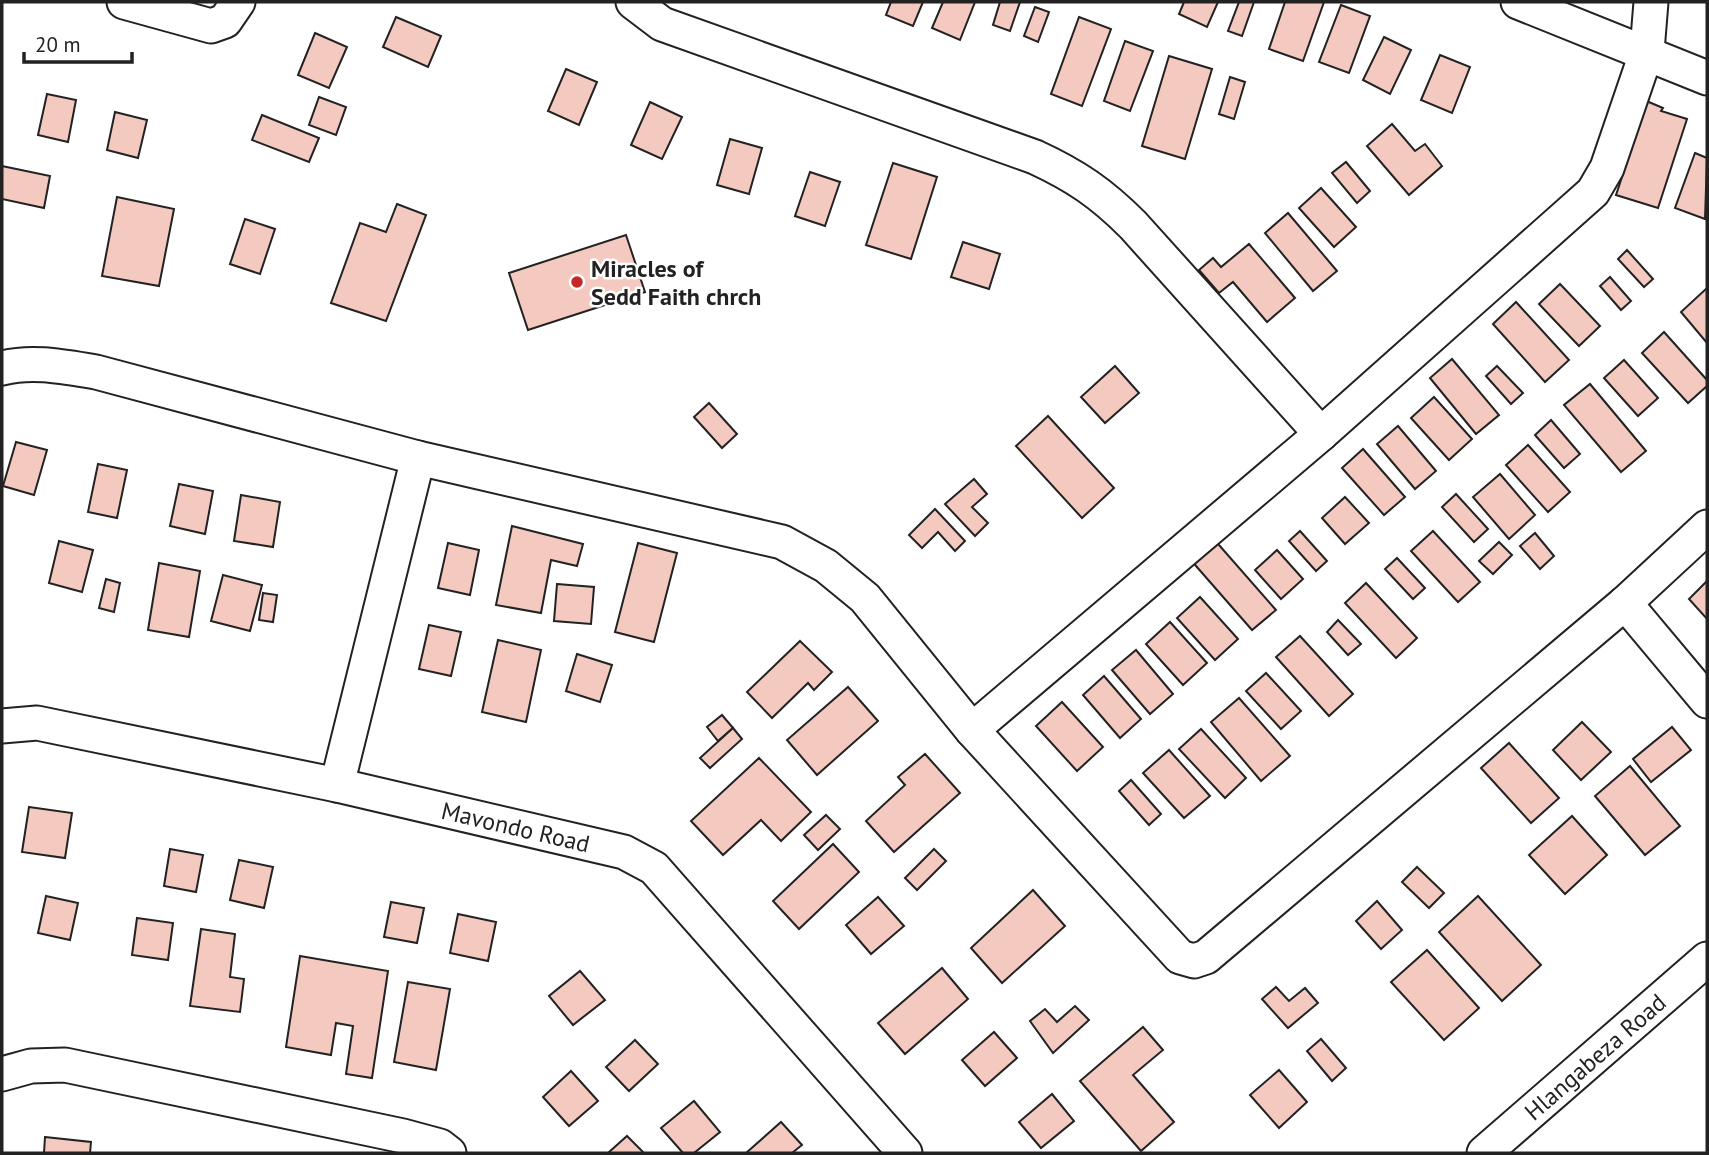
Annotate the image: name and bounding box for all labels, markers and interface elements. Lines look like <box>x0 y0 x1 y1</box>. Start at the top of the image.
scale bar <box>24 21 133 65</box>
text: 20 m <box>35 31 81 58</box>
place label: Miracles of Sedd Faith chrch <box>591 253 761 312</box>
marker: Miracles of Sedd Faith chrch <box>569 274 585 290</box>
street label: Mavondo Road <box>439 794 593 859</box>
street label: Hlangabeza Road <box>1518 986 1672 1127</box>

